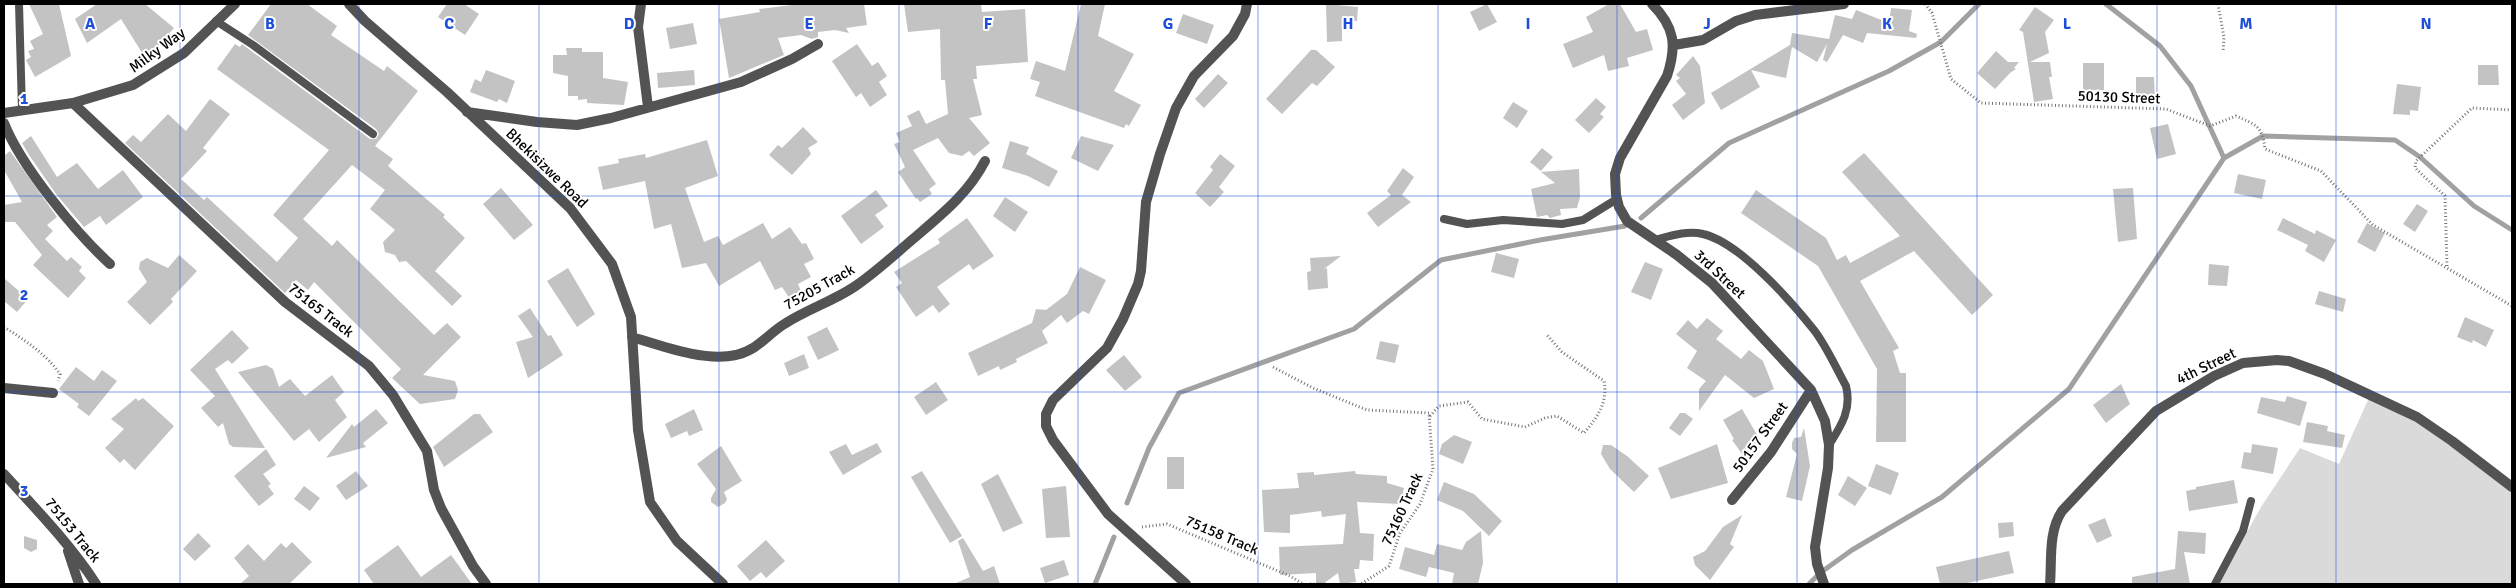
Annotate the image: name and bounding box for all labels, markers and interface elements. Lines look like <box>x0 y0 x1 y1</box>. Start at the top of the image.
text: A <box>85 14 96 34</box>
text: B <box>265 14 275 34</box>
text: C <box>444 14 454 34</box>
text: D <box>624 14 635 34</box>
text: E <box>804 14 814 34</box>
text: F <box>984 14 993 34</box>
text: G <box>1163 14 1173 34</box>
text: H <box>1343 14 1353 34</box>
text: I <box>1525 14 1531 34</box>
text: J <box>1703 14 1711 34</box>
text: K <box>1882 14 1892 34</box>
text: L <box>2063 14 2072 34</box>
text: M <box>2239 14 2253 34</box>
text: N <box>2420 14 2432 34</box>
street label: Milky Way <box>125 24 189 76</box>
street label: 50130 Street <box>2077 87 2161 107</box>
text: 1 <box>20 89 29 109</box>
street label: Bhekisizwe Road <box>502 124 592 212</box>
street label: 3rd Street <box>1691 246 1749 302</box>
street label: 75205 Track <box>781 260 858 314</box>
street label: 75165 Track <box>285 279 358 341</box>
text: 2 <box>20 285 28 305</box>
street label: 4th Street <box>2173 344 2239 388</box>
street label: 50157 Street <box>1728 398 1792 476</box>
street label: 75160 Track <box>1377 469 1427 548</box>
text: 3 <box>20 481 28 501</box>
street label: 75153 Track <box>41 494 105 566</box>
street label: 75158 Track <box>1183 511 1262 559</box>

